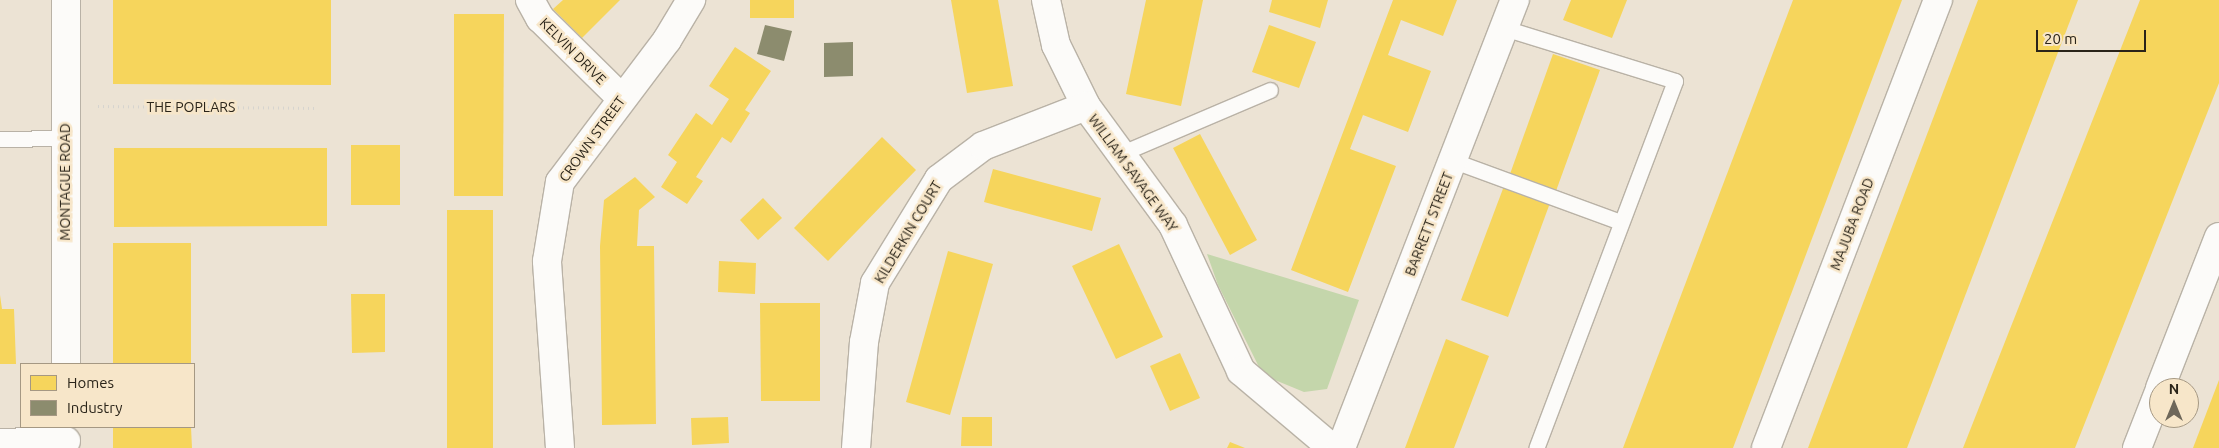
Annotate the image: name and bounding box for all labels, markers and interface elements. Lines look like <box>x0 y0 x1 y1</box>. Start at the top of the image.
street label: KELVIN DRIVE <box>536 14 610 88</box>
scale bar <box>2039 20 2149 52</box>
text: 20 m <box>2044 30 2077 47</box>
street label: CROWN STREET <box>555 93 629 185</box>
street label: THE POPLARS <box>147 99 235 115</box>
street label: WILLIAM SAVAGE WAY <box>1085 111 1181 235</box>
street label: MONTAGUE ROAD <box>57 123 73 241</box>
street label: BARRETT STREET <box>1401 170 1457 278</box>
street label: MAJUBA ROAD <box>1827 175 1877 273</box>
street label: KILDERKIN COURT <box>871 178 945 286</box>
legend <box>20 363 195 428</box>
text: Homes <box>67 374 114 391</box>
north arrow <box>2149 378 2199 428</box>
text: N <box>2169 381 2179 397</box>
text: Industry <box>67 399 122 416</box>

